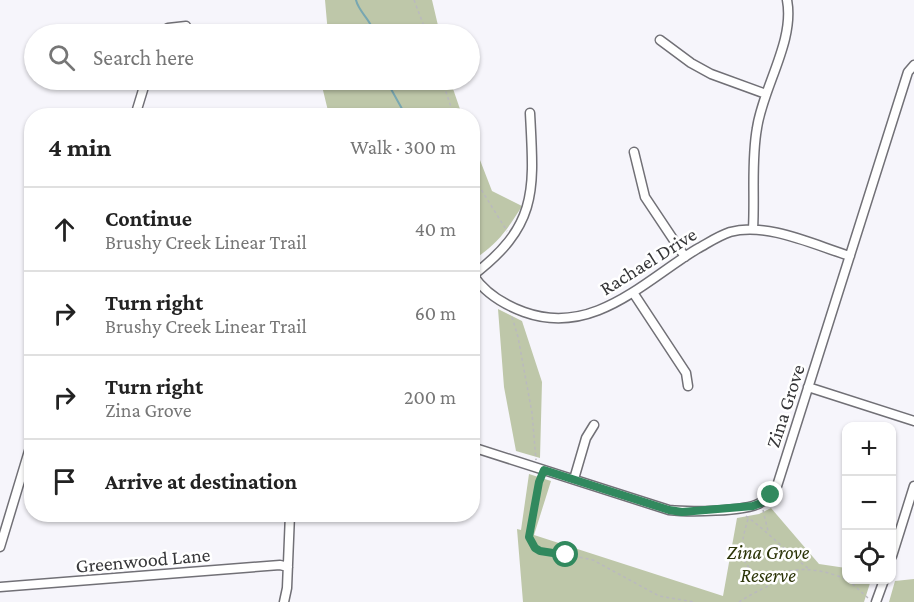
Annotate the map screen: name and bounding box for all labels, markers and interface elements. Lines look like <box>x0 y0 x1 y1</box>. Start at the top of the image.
search box <box>24 24 480 90</box>
icon: search <box>45 41 78 74</box>
text: Search here <box>93 45 194 70</box>
text: 4 min <box>48 133 112 162</box>
text: Walk · 300 m <box>350 136 456 158</box>
text: Continue <box>105 206 192 231</box>
icon: ahead <box>48 213 81 246</box>
text: 40 m <box>415 218 456 240</box>
street label: Rachael Drive <box>596 222 701 299</box>
text: Brushy Creek Linear Trail <box>105 231 307 253</box>
text: Turn right <box>105 290 203 315</box>
icon: right <box>48 297 81 330</box>
text: 60 m <box>415 302 456 324</box>
text: Brushy Creek Linear Trail <box>105 315 307 337</box>
street label: Zina Grove <box>761 361 809 451</box>
text: Turn right <box>105 374 203 399</box>
icon: right <box>48 381 81 414</box>
text: 200 m <box>404 386 456 408</box>
text: Zina Grove <box>105 399 191 421</box>
map controls <box>842 422 896 584</box>
button: + <box>842 422 896 476</box>
icon: arrive <box>48 465 81 498</box>
text: Arrive at destination <box>105 469 297 494</box>
button: − <box>842 476 896 530</box>
route end <box>757 481 783 507</box>
button: locate <box>842 530 896 584</box>
route start <box>552 541 578 567</box>
park label: Zina Grove Reserve <box>727 541 810 586</box>
street label: Greenwood Lane <box>75 543 211 577</box>

